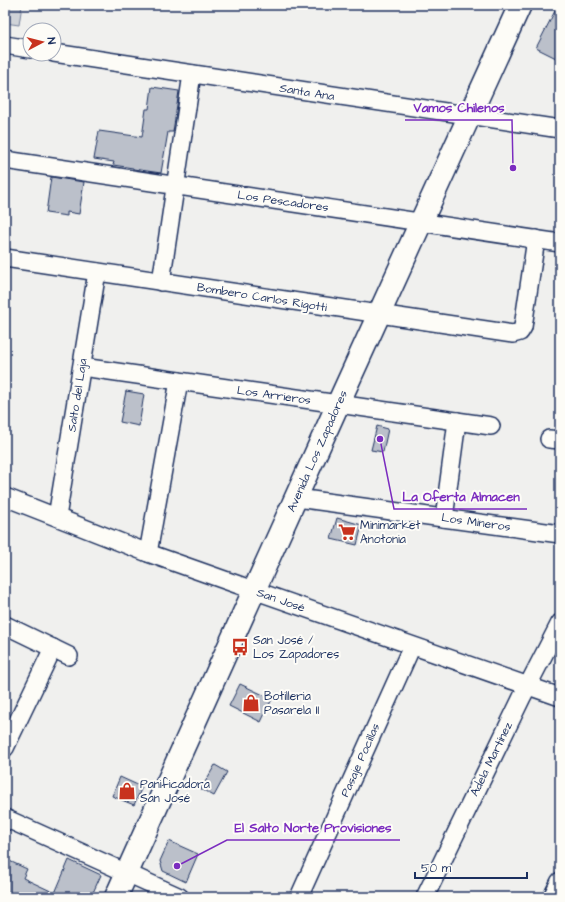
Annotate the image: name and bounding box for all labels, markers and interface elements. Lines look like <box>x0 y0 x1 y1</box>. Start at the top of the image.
north arrow <box>22 22 62 62</box>
text: N <box>44 37 59 45</box>
street label: Santa Ana <box>278 80 336 105</box>
callout: Vamos Chilenos <box>405 95 512 120</box>
text: Vamos Chilenos <box>413 99 505 117</box>
street label: Los Pescadores <box>236 187 330 216</box>
street label: Bombero Carlos Rigotti <box>195 279 328 317</box>
street label: Salto del Laja <box>63 357 92 433</box>
street label: Los Arrieros <box>236 382 312 409</box>
street label: Avenida Los Zapadores <box>283 388 352 515</box>
callout: La Oferta Almacen <box>394 484 527 509</box>
text: La Oferta Almacen <box>402 488 520 506</box>
street label: Los Mineros <box>440 509 512 536</box>
place label: Minimarket Anotonia <box>360 517 420 548</box>
supermarket icon: Minimarket Anotonia <box>337 522 357 542</box>
street label: San José <box>254 584 308 617</box>
place label: San José / Los Zapadores <box>253 632 339 663</box>
bus stop icon: San José / Los Zapadores <box>230 637 250 657</box>
place label: Botilleria Pasarela II <box>264 688 320 719</box>
shop icon: Botilleria Pasarela II <box>241 693 261 713</box>
street label: Adela Martínez <box>466 719 517 799</box>
street label: Pasaje Pocillas <box>337 721 384 800</box>
place label: Panificadora San José <box>140 776 210 807</box>
shop icon: Panificadora San José <box>117 781 137 801</box>
callout: El Salto Norte Provisiones <box>227 815 400 840</box>
text: El Salto Norte Provisiones <box>234 819 392 837</box>
scale bar <box>415 854 527 880</box>
text: 50 m <box>421 860 452 877</box>

